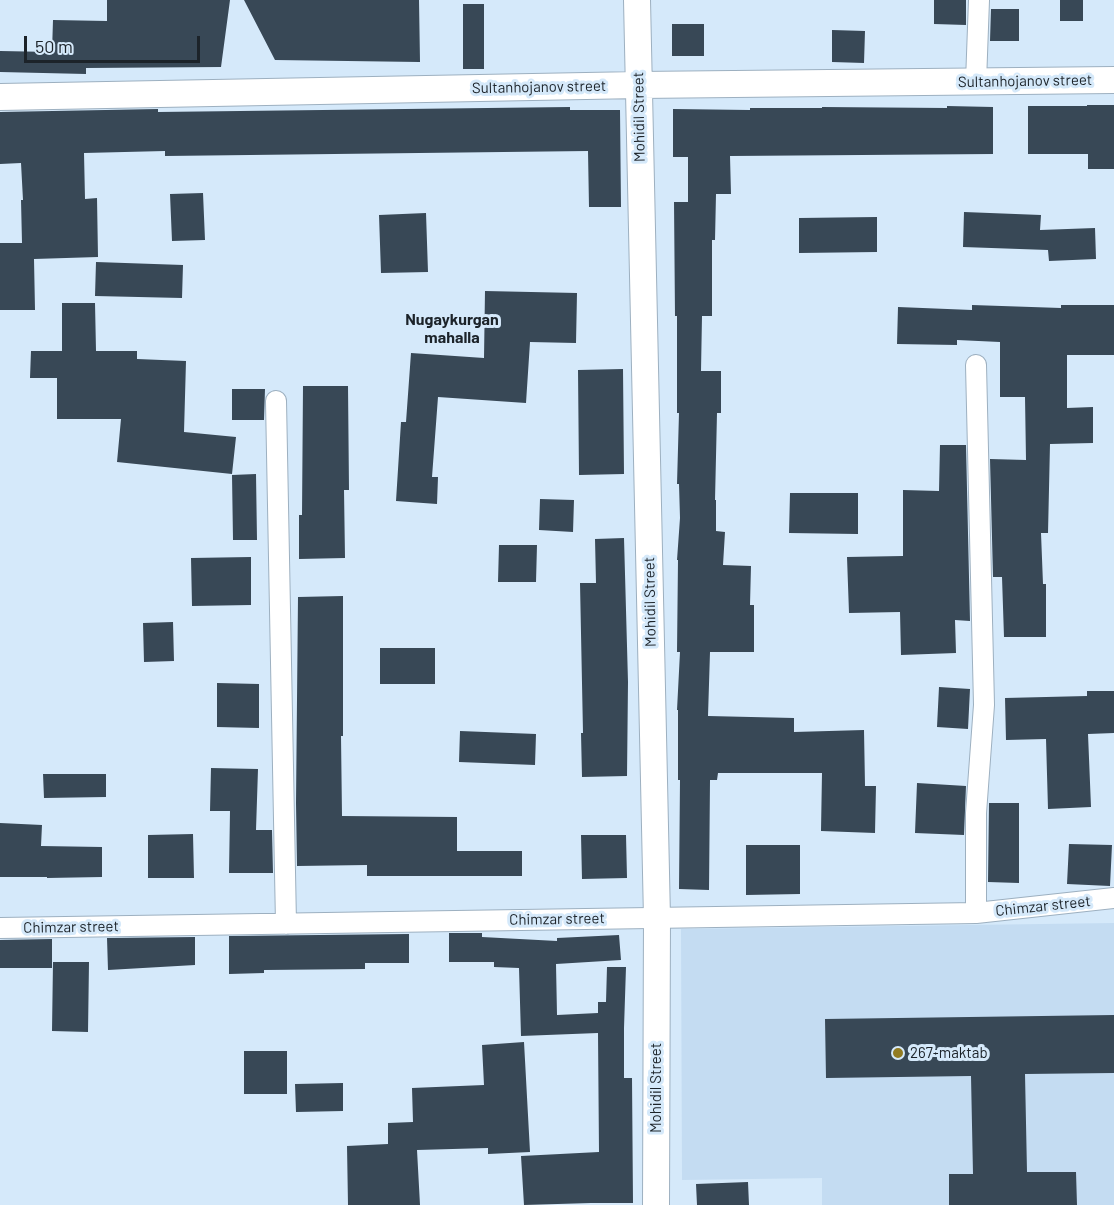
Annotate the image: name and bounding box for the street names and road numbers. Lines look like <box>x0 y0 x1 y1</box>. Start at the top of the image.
street label: Sultanhojanov street <box>958 71 1092 91</box>
street label: Mohidil Street <box>629 72 649 162</box>
street label: Sultanhojanov street <box>472 77 606 97</box>
street label: Mohidil Street <box>640 557 660 647</box>
street label: Chimzar street <box>995 892 1091 920</box>
street label: Chimzar street <box>509 909 605 929</box>
street label: Chimzar street <box>23 917 119 937</box>
street label: Mohidil Street <box>647 1043 665 1133</box>

